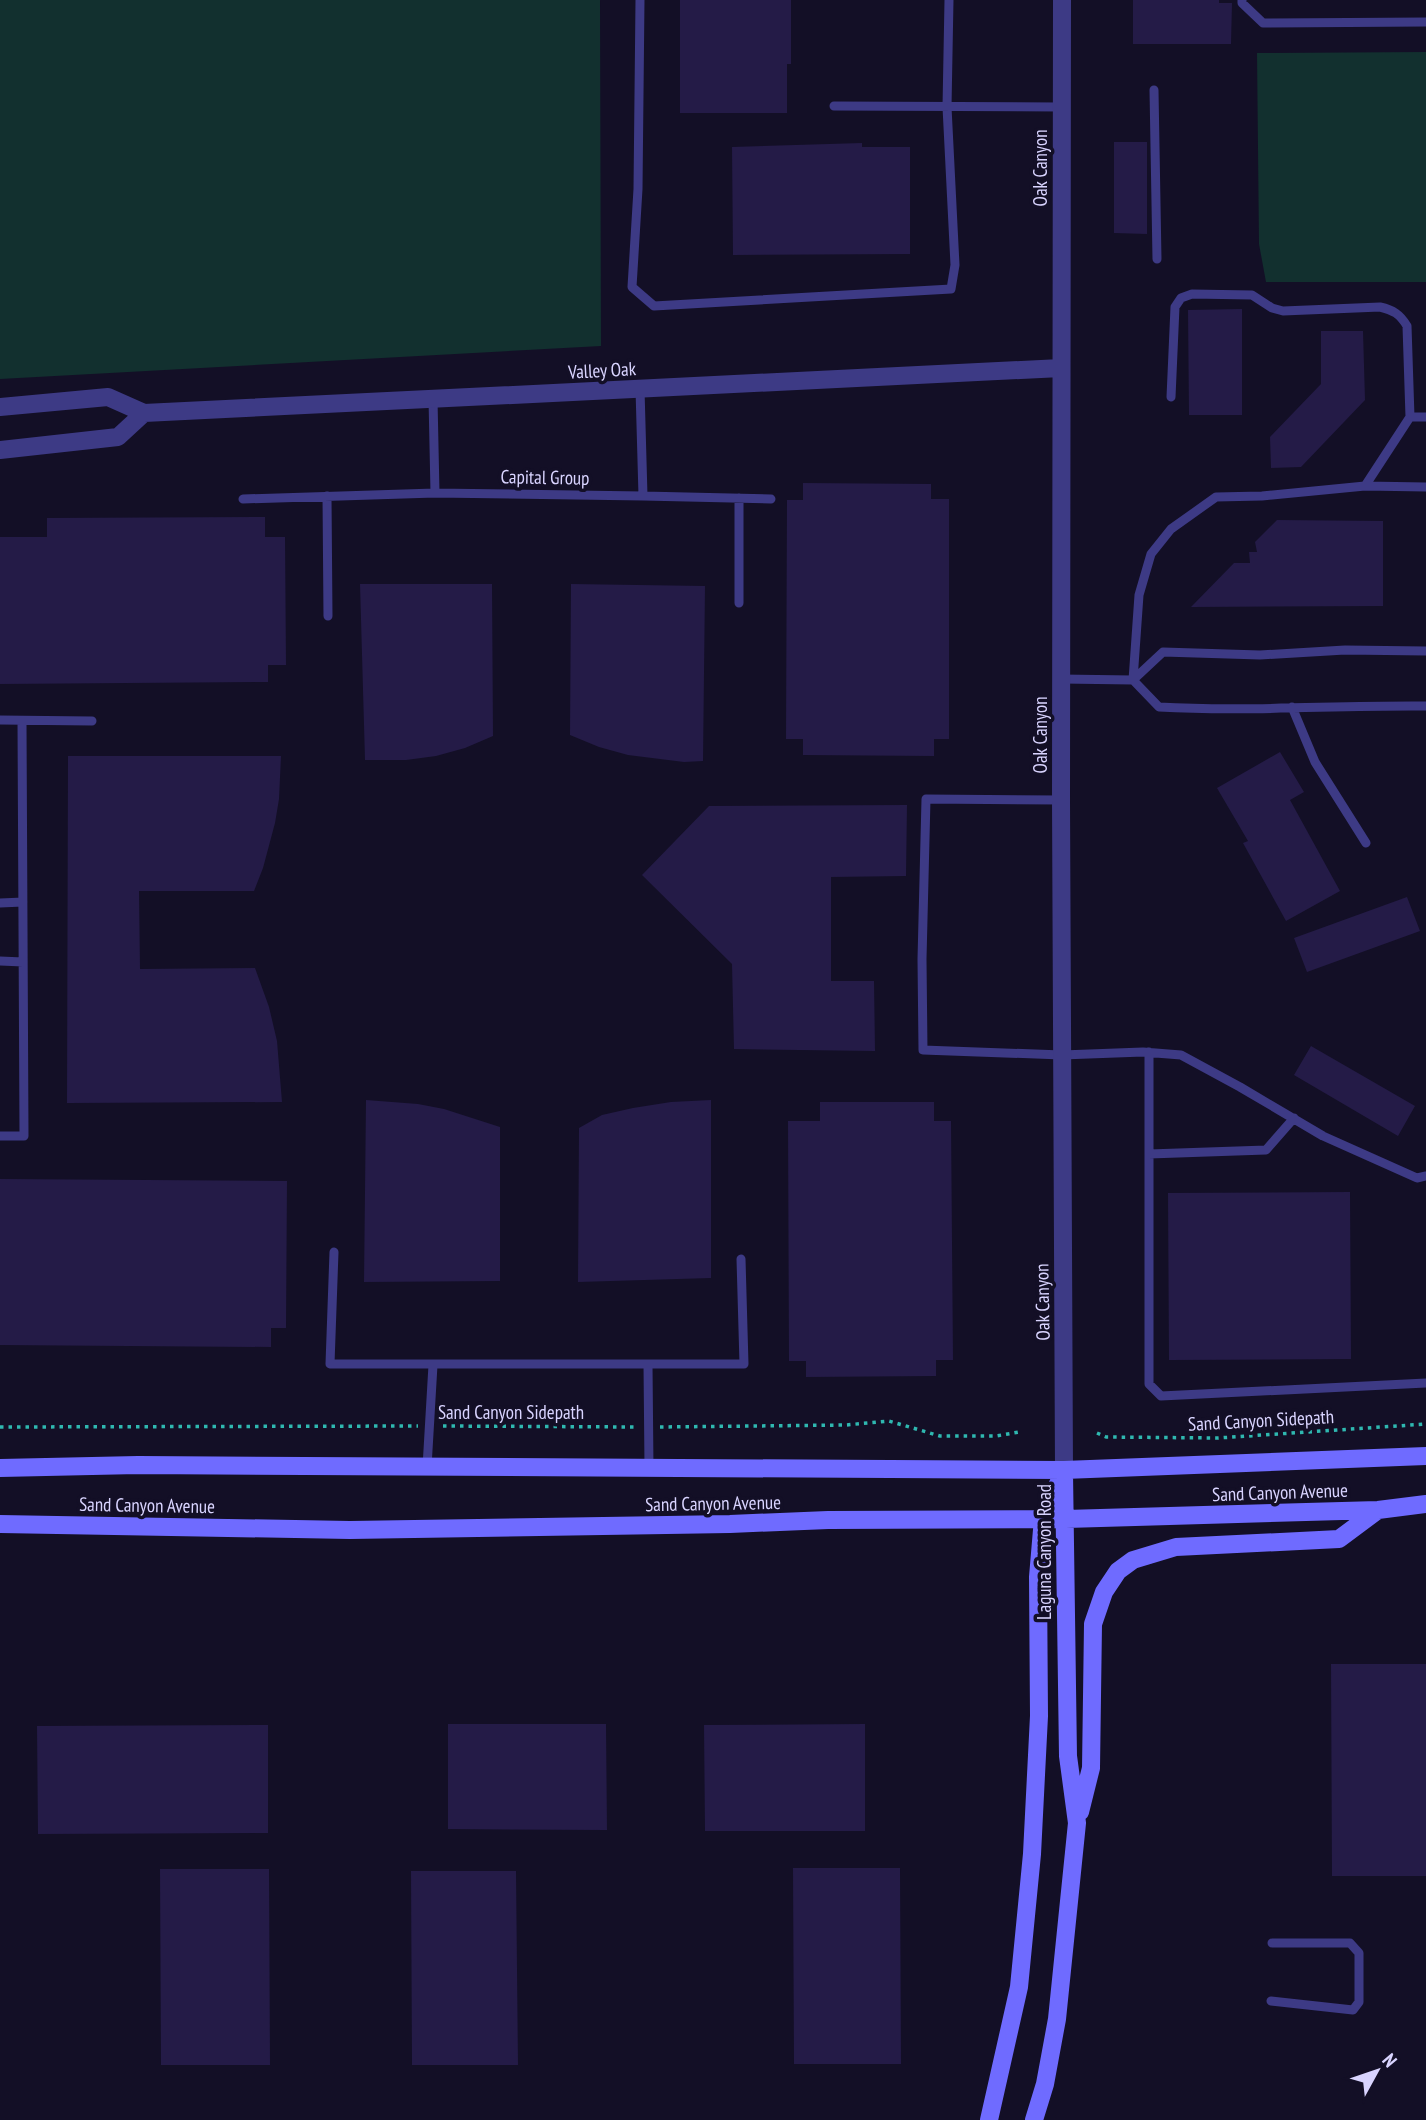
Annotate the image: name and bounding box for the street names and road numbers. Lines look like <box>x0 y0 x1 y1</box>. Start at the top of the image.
street label: Oak Canyon <box>1028 129 1052 207</box>
street label: Valley Oak <box>566 356 637 384</box>
street label: Capital Group <box>500 464 590 490</box>
street label: Oak Canyon <box>1028 696 1052 774</box>
street label: Oak Canyon <box>1029 1263 1055 1341</box>
street label: Sand Canyon Sidepath <box>438 1400 584 1424</box>
street label: Sand Canyon Sidepath <box>1187 1404 1335 1436</box>
street label: Sand Canyon Avenue <box>1212 1478 1349 1506</box>
street label: Laguna Canyon Road <box>1032 1484 1056 1620</box>
street label: Sand Canyon Avenue <box>645 1490 781 1516</box>
street label: Sand Canyon Avenue <box>79 1492 215 1518</box>

